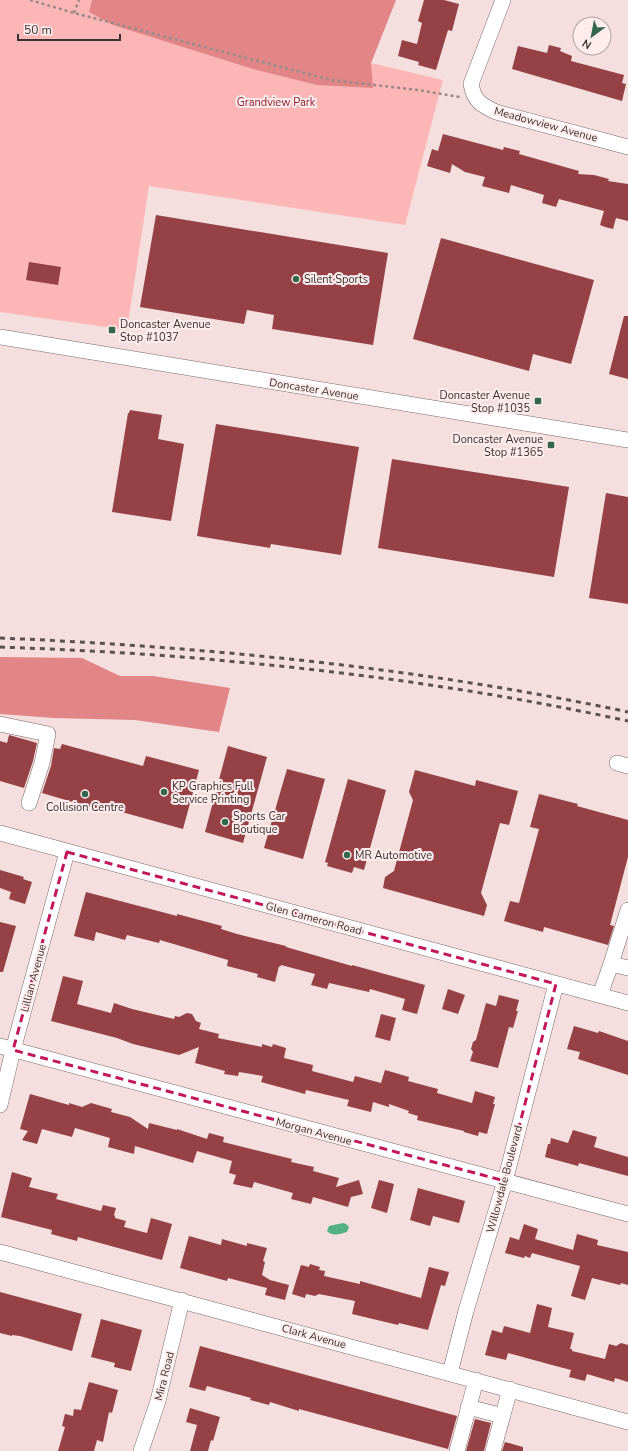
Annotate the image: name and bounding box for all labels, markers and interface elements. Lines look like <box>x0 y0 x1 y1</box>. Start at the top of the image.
scale bar <box>18 16 120 42</box>
north arrow <box>572 16 612 56</box>
text: 50 m <box>24 22 52 38</box>
text: N <box>579 36 594 53</box>
park label: Grandview Park <box>237 95 316 110</box>
street label: Meadowview Avenue <box>492 103 599 146</box>
place label: Silent Sports <box>304 272 368 287</box>
marker: Silent Sports <box>291 274 301 284</box>
place label: Doncaster Avenue Stop #1037 <box>120 317 211 345</box>
marker: Doncaster Avenue Stop #1037 <box>107 325 117 335</box>
street label: Doncaster Avenue <box>268 375 360 404</box>
place label: Doncaster Avenue Stop #1035 <box>440 388 530 416</box>
marker: Doncaster Avenue Stop #1035 <box>533 396 543 406</box>
place label: Doncaster Avenue Stop #1365 <box>453 432 543 460</box>
marker: Doncaster Avenue Stop #1365 <box>546 440 556 450</box>
place label: KP Graphics Full Service Printing <box>172 779 254 807</box>
marker: KP Graphics Full Service Printing <box>159 787 169 797</box>
marker: Collision Centre <box>80 789 90 799</box>
place label: Collision Centre <box>46 800 124 815</box>
place label: Sports Car Boutique <box>233 809 286 837</box>
marker: Sports Car Boutique <box>220 817 230 827</box>
place label: MR Automotive <box>355 848 432 863</box>
marker: MR Automotive <box>342 850 352 860</box>
street label: Glen Cameron Road <box>264 898 364 939</box>
street label: Lillian Avenue <box>17 942 50 1014</box>
street label: Morgan Avenue <box>274 1114 354 1149</box>
street label: Willowdale Boulevard <box>483 1124 526 1235</box>
street label: Clark Avenue <box>280 1321 348 1352</box>
street label: Mira Road <box>151 1350 178 1402</box>

